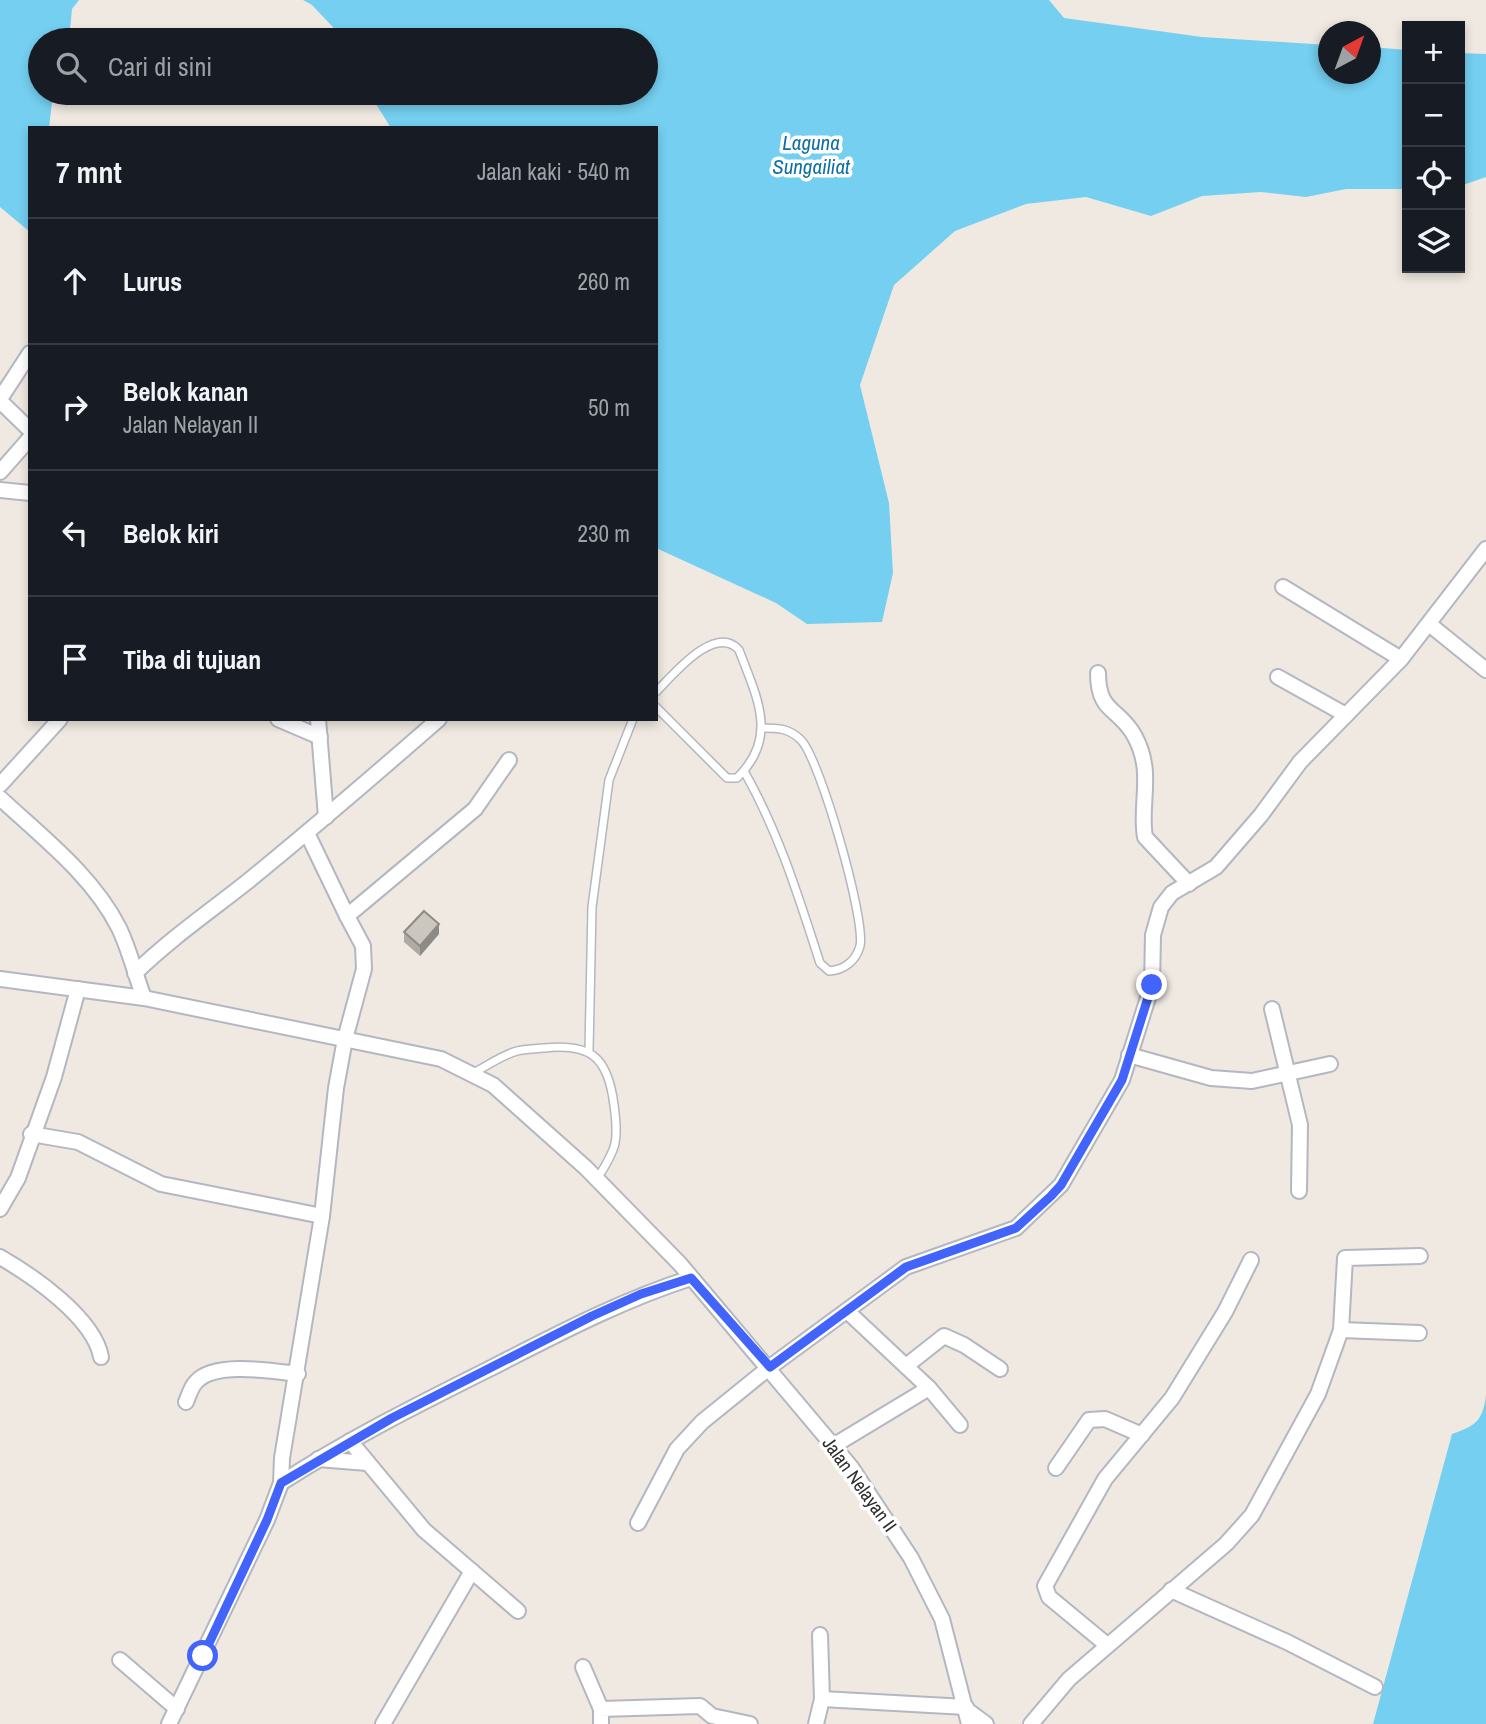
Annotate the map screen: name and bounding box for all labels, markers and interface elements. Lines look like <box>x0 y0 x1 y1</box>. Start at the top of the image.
north arrow <box>1318 21 1381 84</box>
map controls <box>1402 21 1465 273</box>
button: + <box>1402 21 1465 84</box>
search box <box>28 28 658 105</box>
icon: search <box>52 48 90 86</box>
text: Cari di sini <box>108 49 212 84</box>
button: − <box>1402 84 1465 147</box>
water label: Laguna Sungailiat <box>772 128 851 181</box>
button: locate <box>1402 147 1465 210</box>
text: 7 mnt <box>56 152 122 192</box>
text: Jalan kaki · 540 m <box>477 156 630 187</box>
button: layers <box>1402 210 1465 273</box>
icon: ahead <box>56 262 94 300</box>
text: Lurus <box>123 264 182 299</box>
text: 260 m <box>578 266 630 297</box>
text: Belok kanan <box>123 374 249 409</box>
icon: right <box>56 388 94 426</box>
text: 50 m <box>588 392 630 423</box>
text: Jalan Nelayan II <box>123 409 258 440</box>
icon: left <box>56 514 94 552</box>
text: Belok kiri <box>123 516 219 551</box>
text: 230 m <box>578 518 630 549</box>
icon: arrive <box>56 640 94 678</box>
text: Tiba di tujuan <box>123 642 261 677</box>
route end <box>1136 969 1167 1000</box>
street label: Jalan Nelayan II <box>817 1431 903 1537</box>
route start <box>187 1640 218 1671</box>

